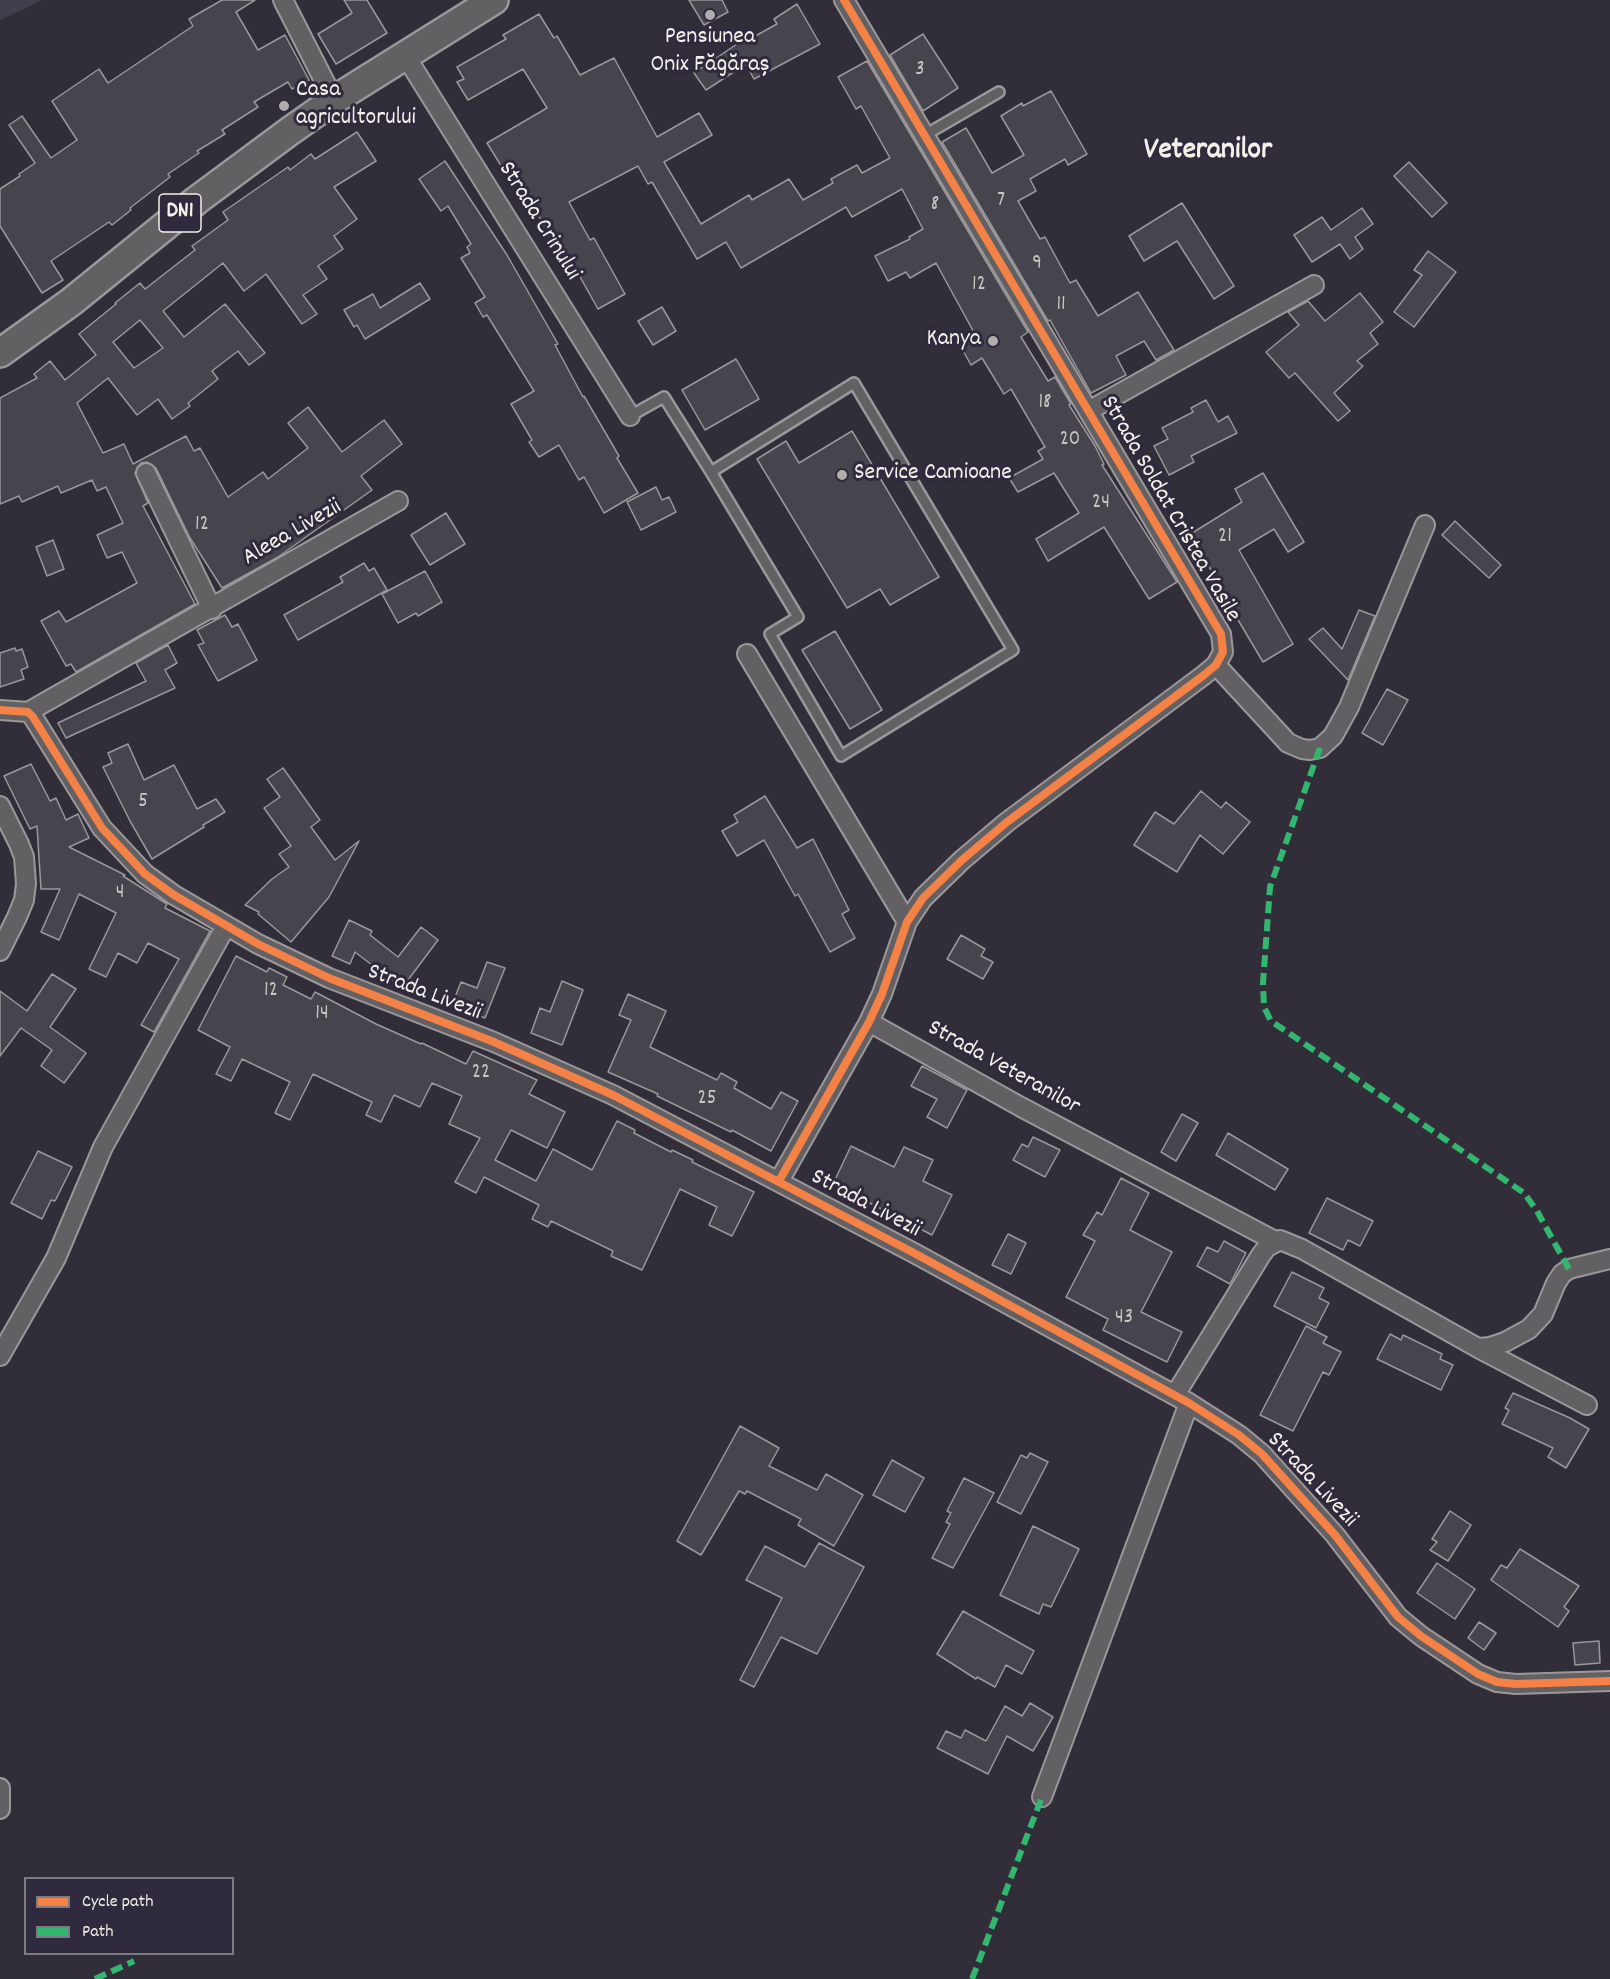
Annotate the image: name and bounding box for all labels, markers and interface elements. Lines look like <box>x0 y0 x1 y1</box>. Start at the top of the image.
marker: Pensiunea Onix Făgăraș <box>703 8 717 22</box>
place label: Pensiunea Onix Făgăraș <box>650 25 770 81</box>
house number: 3 <box>915 58 925 84</box>
place label: Casa agricultorului <box>296 78 416 134</box>
marker: Casa agricultorului <box>277 99 291 113</box>
district label: Veteranilor <box>1144 135 1272 171</box>
street label: Strada Crinului <box>490 157 586 287</box>
house number: 7 <box>997 189 1005 215</box>
house number: 8 <box>931 193 939 219</box>
road number: DN1 <box>159 194 201 232</box>
house number: 9 <box>1032 252 1042 278</box>
house number: 12 <box>972 273 986 299</box>
house number: 11 <box>1056 293 1066 319</box>
place label: Kanya <box>927 327 981 355</box>
marker: Kanya <box>986 334 1000 348</box>
house number: 18 <box>1038 391 1052 417</box>
street label: Strada Soldat Cristea Vasile <box>1092 392 1246 628</box>
house number: 20 <box>1060 428 1080 454</box>
place label: Service Camioane <box>854 461 1012 489</box>
marker: Service Camioane <box>835 468 849 482</box>
house number: 24 <box>1092 491 1110 517</box>
street label: Aleea Livezii <box>238 494 348 574</box>
house number: 12 <box>195 513 209 539</box>
house number: 21 <box>1218 525 1232 551</box>
house number: 5 <box>138 790 148 816</box>
house number: 4 <box>116 881 124 907</box>
street label: Strada Livezii <box>363 959 485 1029</box>
house number: 12 <box>264 979 278 1005</box>
house number: 14 <box>315 1002 329 1028</box>
street label: Strada Veteranilor <box>922 1015 1084 1123</box>
house number: 22 <box>472 1061 490 1087</box>
house number: 25 <box>698 1087 716 1113</box>
street label: Strada Livezii <box>805 1164 925 1246</box>
house number: 43 <box>1115 1306 1133 1332</box>
street label: Strada Livezii <box>1259 1427 1363 1535</box>
legend <box>24 1877 234 1955</box>
text: Cycle path <box>82 1890 153 1915</box>
text: Path <box>82 1920 114 1945</box>

